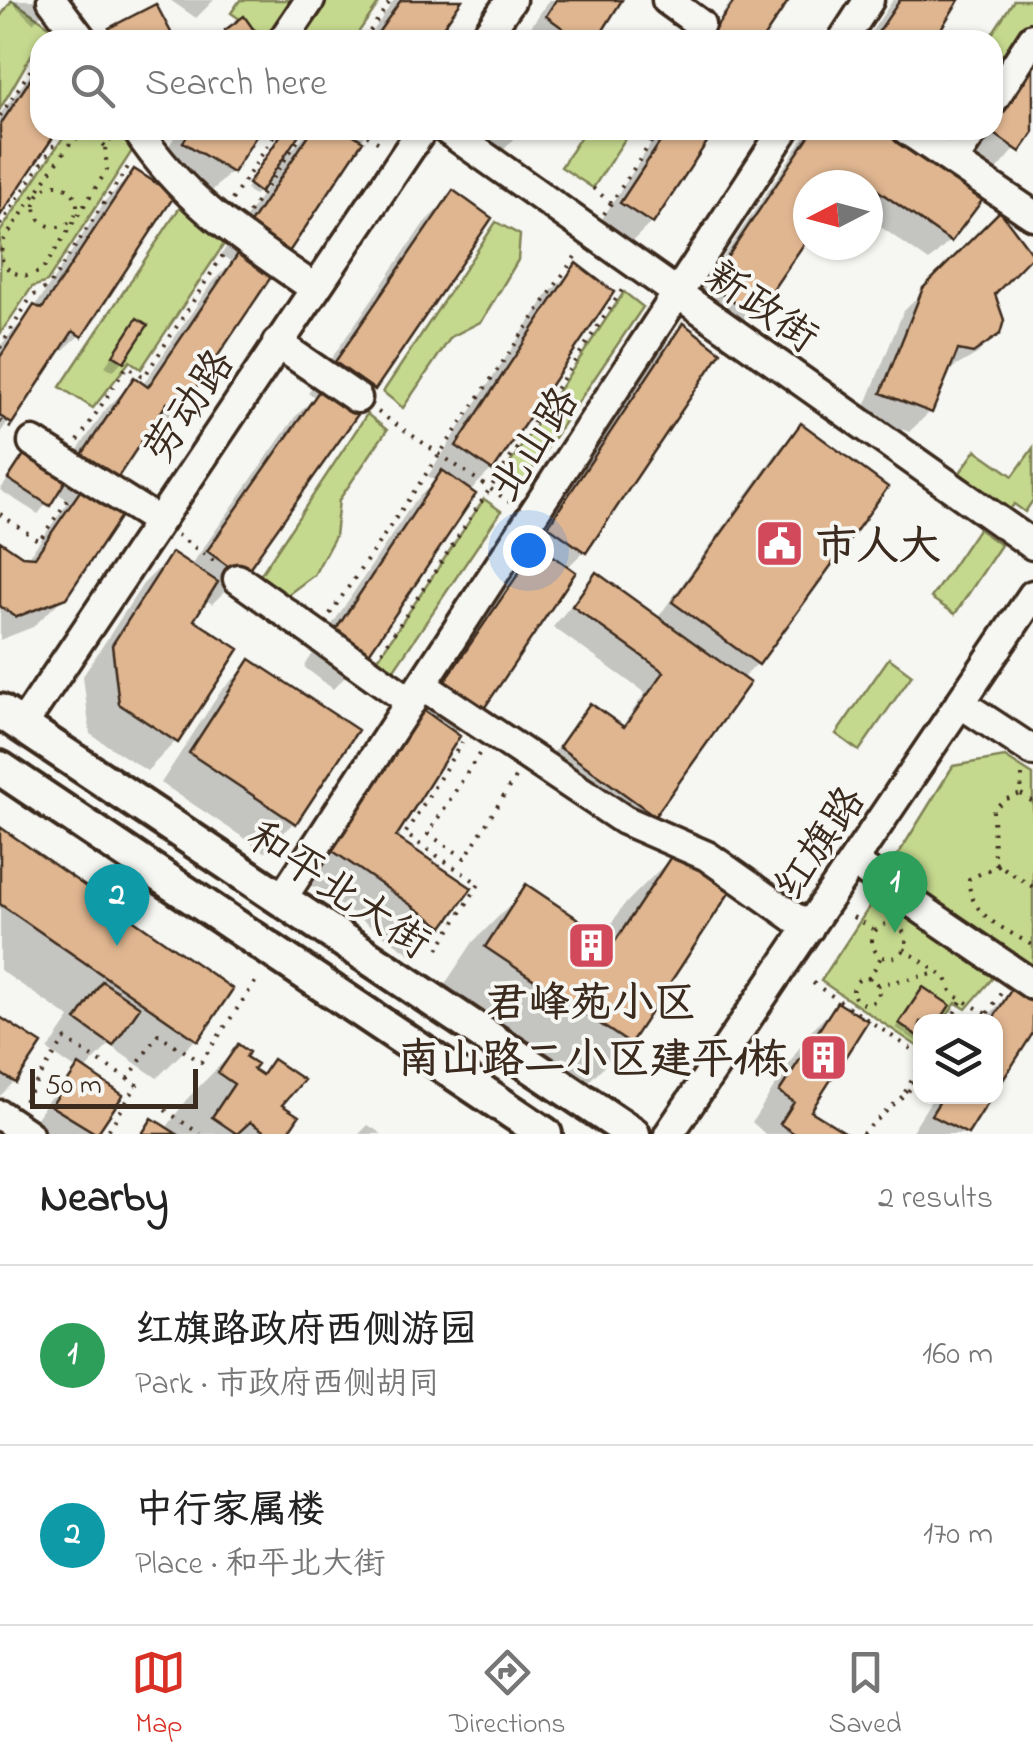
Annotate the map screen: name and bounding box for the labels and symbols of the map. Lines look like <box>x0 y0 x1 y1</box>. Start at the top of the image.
north arrow <box>793 170 883 260</box>
street label: 新政街 <box>691 248 830 370</box>
street label: 劳动路 <box>130 338 251 477</box>
street label: 北山路 <box>476 376 596 515</box>
public building icon: 市人大 <box>754 518 806 570</box>
place label: 市人大 <box>815 518 941 579</box>
your location <box>503 525 554 576</box>
street label: 红旗路 <box>761 775 882 914</box>
street label: 和平北大街 <box>233 808 442 976</box>
pin: 1 <box>862 850 928 933</box>
pin: 2 <box>84 864 150 946</box>
building icon: 君峰苑小区 <box>565 919 617 971</box>
place label: 君峰苑小区 <box>486 975 696 1036</box>
place label: 南山路二小区建平1栋 <box>398 1031 789 1092</box>
building icon: 南山路二小区建平1栋 <box>798 1031 850 1083</box>
scale bar <box>30 1064 198 1108</box>

